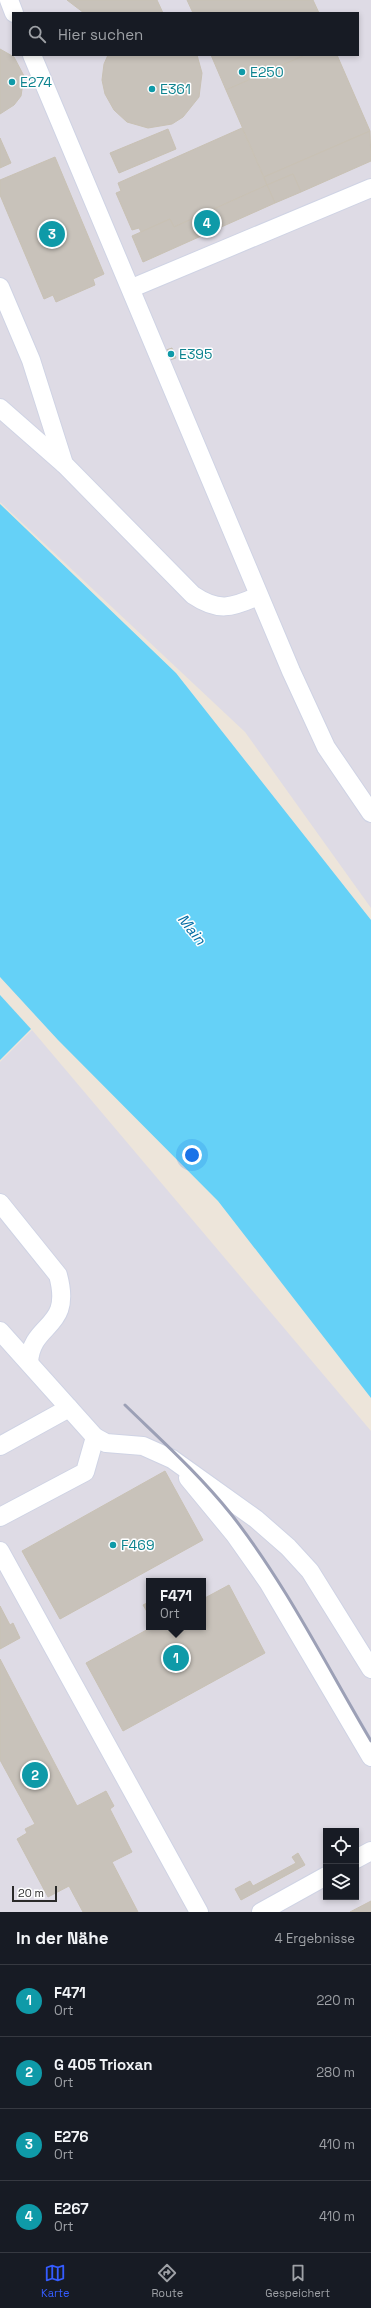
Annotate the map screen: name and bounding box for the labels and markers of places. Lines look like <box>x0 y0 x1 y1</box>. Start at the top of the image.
place label: E250 <box>250 63 284 81</box>
marker: E250 <box>237 67 247 77</box>
place label: E274 <box>20 73 52 91</box>
marker: E274 <box>7 77 17 87</box>
place label: E361 <box>160 80 191 98</box>
marker: E361 <box>147 84 157 94</box>
pin: 4 <box>194 208 220 238</box>
pin: 3 <box>39 219 65 249</box>
place label: E395 <box>179 345 212 363</box>
marker: E395 <box>166 349 176 359</box>
place label: F469 <box>121 1536 154 1554</box>
marker: F469 <box>108 1540 118 1550</box>
pin: 1 <box>163 1643 189 1673</box>
pin: 2 <box>22 1760 48 1790</box>

